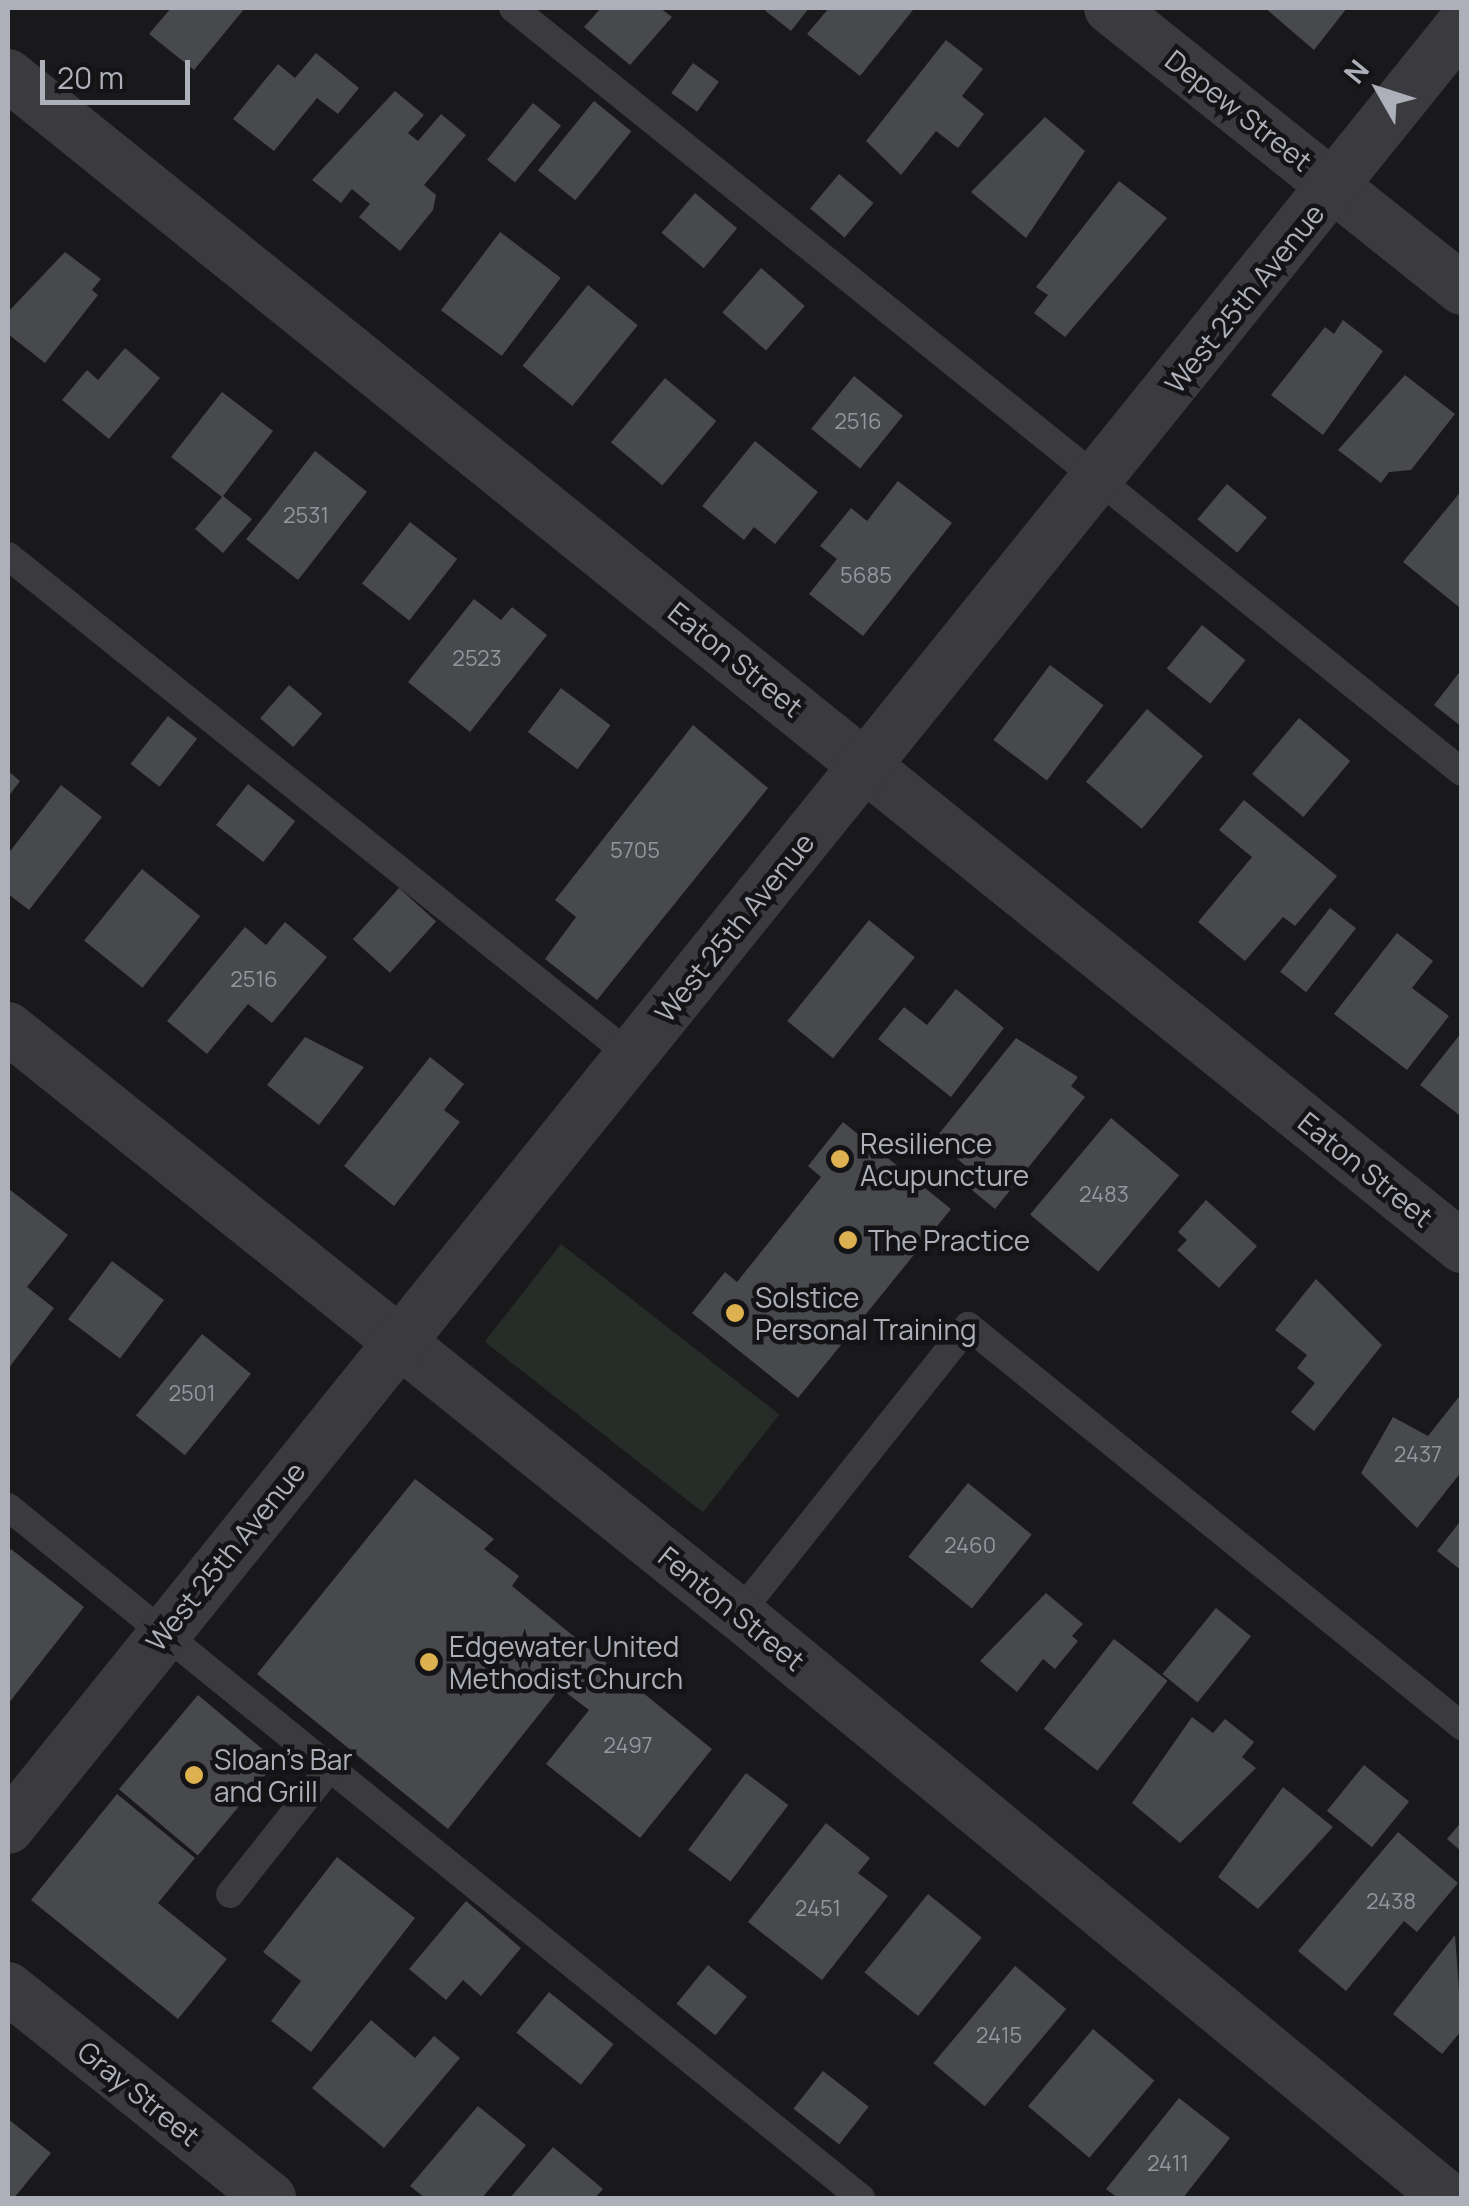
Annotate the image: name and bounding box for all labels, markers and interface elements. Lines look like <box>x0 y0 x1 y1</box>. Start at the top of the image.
scale bar <box>45 40 195 102</box>
north arrow <box>1329 40 1429 140</box>
street label: Depew Street <box>1159 42 1319 178</box>
text: N <box>1335 51 1377 91</box>
text: 20 m <box>57 57 124 98</box>
street label: West 25th Avenue <box>1157 197 1331 399</box>
house number: 2516 <box>834 409 882 435</box>
house number: 2531 <box>283 503 329 529</box>
house number: 5685 <box>840 563 892 589</box>
street label: Eaton Street <box>662 595 810 723</box>
house number: 2523 <box>452 646 502 672</box>
street label: West 25th Avenue <box>647 826 821 1028</box>
house number: 5705 <box>610 838 660 864</box>
house number: 2516 <box>230 967 278 993</box>
street label: Eaton Street <box>1292 1105 1440 1233</box>
place label: Resilience Acupuncture <box>860 1126 1029 1192</box>
marker: Resilience Acupuncture <box>829 1148 851 1170</box>
house number: 2483 <box>1079 1182 1129 1208</box>
place label: The Practice <box>868 1223 1030 1257</box>
marker: The Practice <box>837 1229 859 1251</box>
place label: Solstice Personal Training <box>755 1280 977 1346</box>
marker: Solstice Personal Training <box>724 1302 746 1324</box>
house number: 2501 <box>168 1381 216 1407</box>
house number: 2437 <box>1394 1442 1442 1468</box>
street label: West 25th Avenue <box>138 1455 312 1657</box>
house number: 2460 <box>944 1533 996 1559</box>
street label: Fenton Street <box>652 1539 812 1677</box>
place label: Edgewater United Methodist Church <box>449 1629 683 1695</box>
marker: Edgewater United Methodist Church <box>418 1651 440 1673</box>
house number: 2497 <box>603 1733 653 1759</box>
place label: Sloan's Bar and Grill <box>214 1742 352 1808</box>
marker: Sloan's Bar and Grill <box>183 1764 205 1786</box>
house number: 2438 <box>1366 1889 1416 1915</box>
house number: 2451 <box>795 1896 841 1922</box>
house number: 2415 <box>976 2023 1022 2049</box>
street label: Gray Street <box>71 2034 207 2152</box>
house number: 2411 <box>1147 2151 1189 2177</box>

